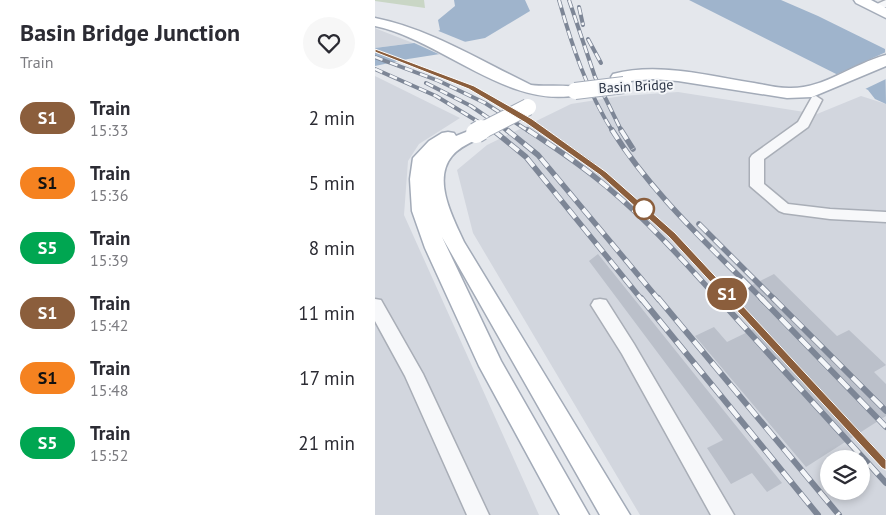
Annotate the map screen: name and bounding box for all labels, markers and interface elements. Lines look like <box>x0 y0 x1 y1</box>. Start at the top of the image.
text: Basin Bridge Junction <box>20 17 240 48</box>
button: heart <box>303 17 355 69</box>
text: Train <box>20 52 54 72</box>
street label: Basin Bridge <box>598 75 674 97</box>
text: Train <box>90 96 130 120</box>
text: S1 <box>38 106 57 129</box>
text: 2 min <box>309 106 355 130</box>
text: 15:33 <box>90 120 128 140</box>
text: Train <box>90 161 130 185</box>
text: S1 <box>38 171 57 194</box>
text: 5 min <box>309 171 355 195</box>
text: 15:36 <box>90 185 128 205</box>
unlabelled marker <box>633 198 655 220</box>
text: Train <box>90 226 130 250</box>
text: S5 <box>38 236 57 259</box>
text: 8 min <box>309 236 355 260</box>
text: 15:39 <box>90 250 128 270</box>
line badge: S1 <box>705 278 749 310</box>
text: S1 <box>717 282 737 305</box>
text: Train <box>90 291 130 315</box>
text: S1 <box>38 301 57 324</box>
text: 11 min <box>298 301 355 325</box>
text: 15:42 <box>90 315 128 335</box>
text: Train <box>90 356 130 380</box>
text: S1 <box>38 366 57 389</box>
text: 17 min <box>299 366 355 390</box>
text: 15:48 <box>90 380 128 400</box>
text: Train <box>90 421 130 445</box>
text: S5 <box>38 431 57 454</box>
text: 21 min <box>298 431 355 455</box>
text: 15:52 <box>90 445 128 465</box>
map controls <box>820 450 870 500</box>
button: layers <box>820 450 870 500</box>

